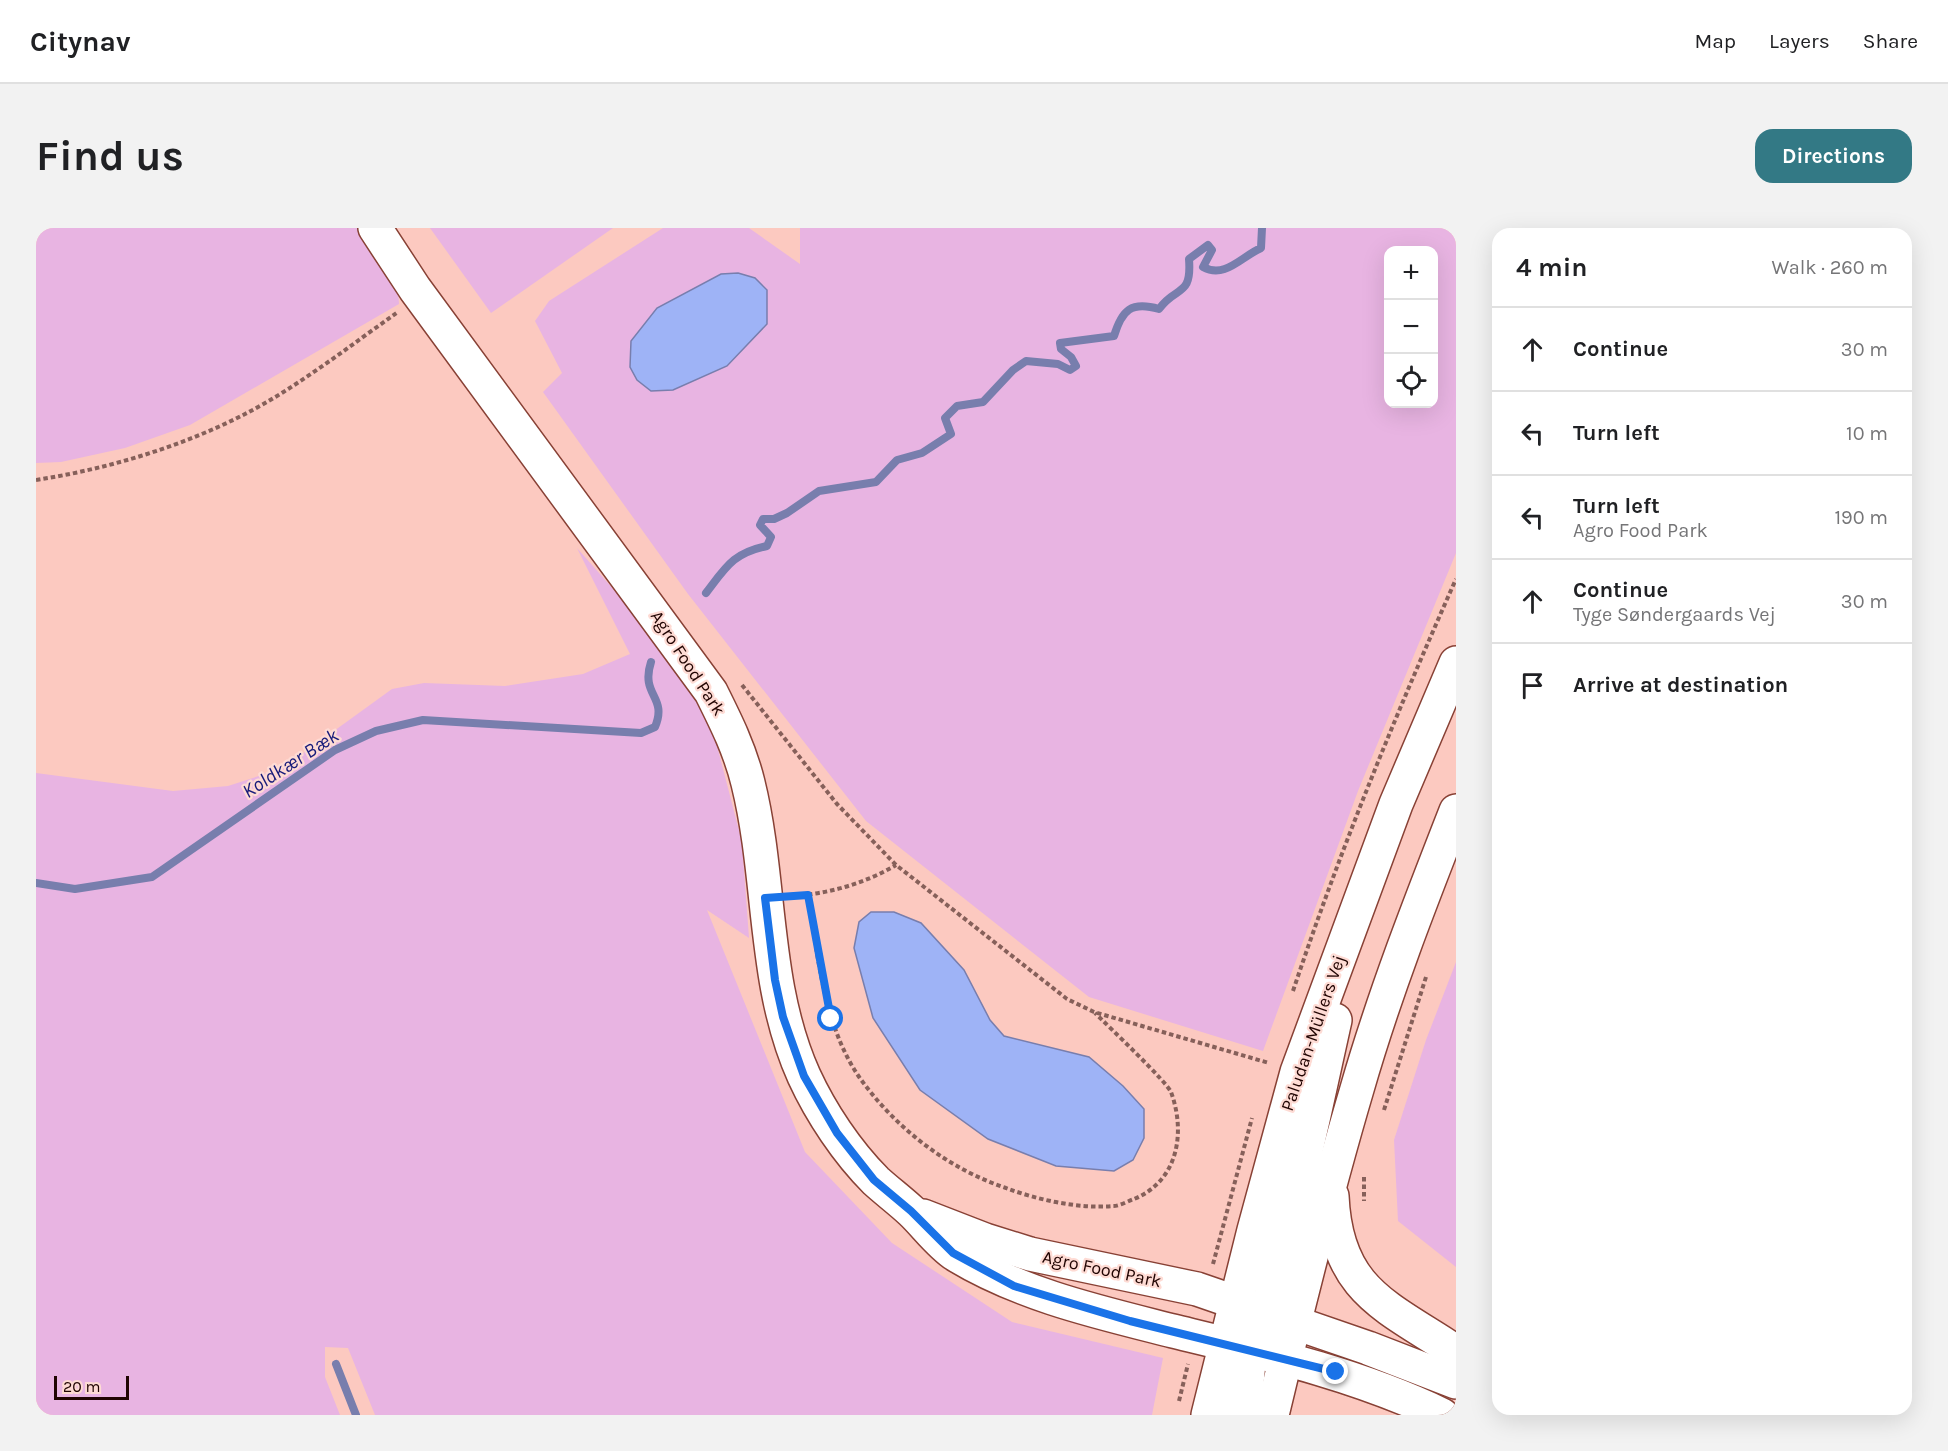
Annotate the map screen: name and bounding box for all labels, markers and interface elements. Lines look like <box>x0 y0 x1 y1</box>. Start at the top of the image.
text: Citynav <box>30 25 130 58</box>
text: Map <box>1694 29 1736 53</box>
text: Layers <box>1769 29 1830 53</box>
text: Share <box>1863 29 1918 53</box>
button: Directions <box>1755 129 1912 183</box>
text: Find us <box>36 131 184 181</box>
map controls <box>1384 246 1438 408</box>
button: + <box>1384 246 1438 300</box>
text: 4 min <box>1516 252 1587 283</box>
text: Walk · 260 m <box>1771 256 1888 279</box>
button: − <box>1384 300 1438 354</box>
icon: ahead <box>1516 333 1549 366</box>
text: Continue <box>1573 336 1668 362</box>
text: 30 m <box>1841 338 1888 361</box>
button: locate <box>1384 354 1438 408</box>
icon: left <box>1516 417 1549 450</box>
text: Turn left <box>1573 420 1660 446</box>
text: 10 m <box>1846 422 1888 445</box>
text: Turn left <box>1573 493 1660 519</box>
icon: left <box>1516 501 1549 534</box>
text: 190 m <box>1834 506 1888 529</box>
text: Agro Food Park <box>1573 519 1708 542</box>
text: Continue <box>1573 577 1668 603</box>
icon: ahead <box>1516 585 1549 618</box>
text: 30 m <box>1841 590 1888 613</box>
text: Tyge Søndergaards Vej <box>1573 603 1776 626</box>
street label: Agro Food Park <box>646 606 730 720</box>
icon: arrive <box>1516 669 1549 702</box>
text: Arrive at destination <box>1573 672 1788 698</box>
water label: Koldkær Bæk <box>238 723 343 803</box>
street label: Paludan-Müllers Vej <box>1276 952 1350 1114</box>
route start <box>817 1005 843 1031</box>
street label: Agro Food Park <box>1040 1246 1164 1292</box>
route end <box>1322 1358 1348 1384</box>
scale bar <box>54 1373 129 1400</box>
text: 20 m <box>63 1377 101 1396</box>

